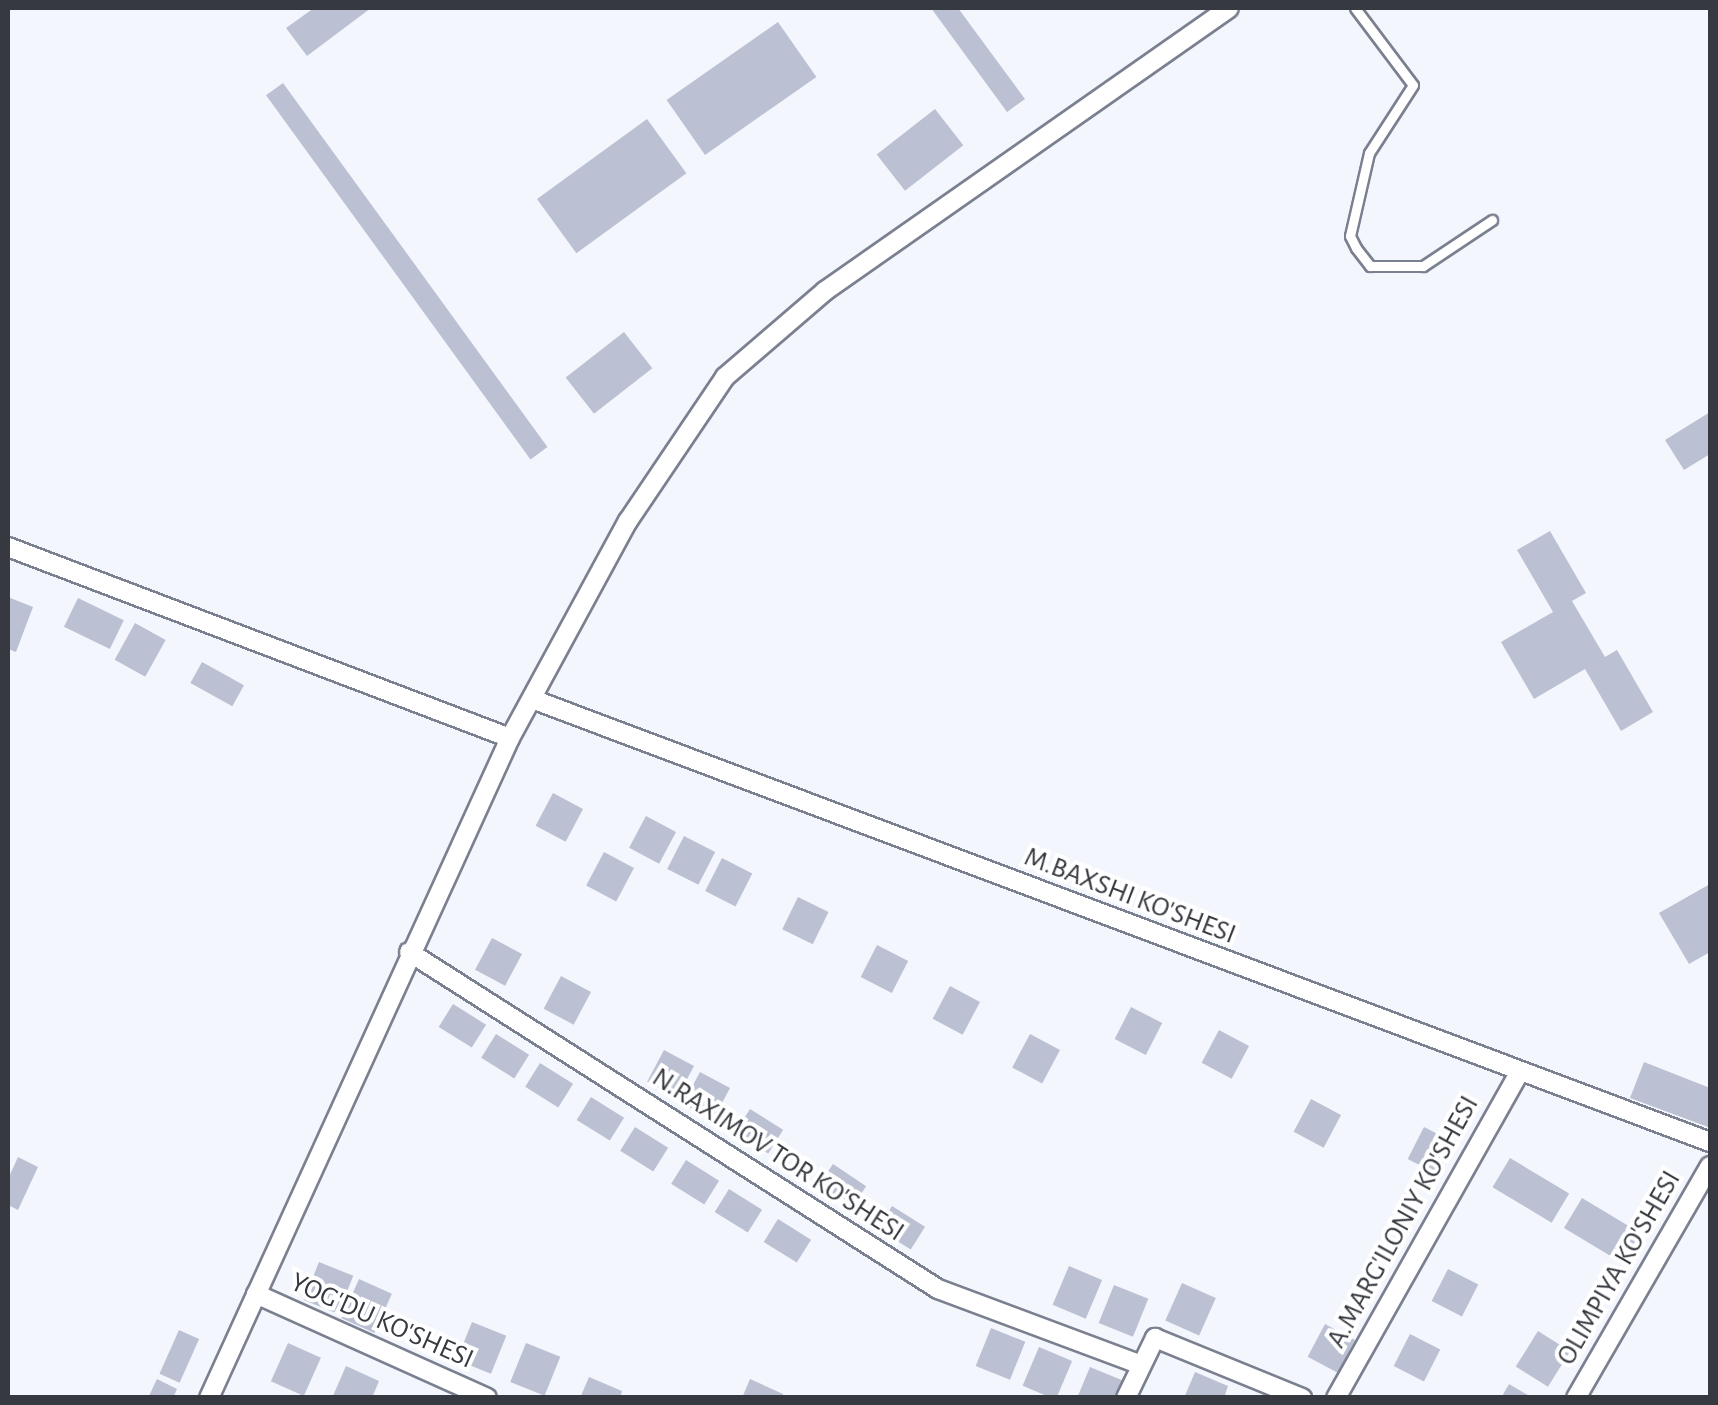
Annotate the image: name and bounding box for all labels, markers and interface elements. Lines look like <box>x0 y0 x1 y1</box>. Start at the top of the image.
street label: M.BAXSHI KO'SHESI <box>1020 840 1240 952</box>
street label: N.RAXIMOV TOR KO'SHESI <box>646 1061 910 1249</box>
street label: A.MARG'ILONIY KO'SHESI <box>1320 1090 1486 1354</box>
street label: OLIMPIYA KO'SHESI <box>1550 1165 1688 1371</box>
street label: YOG'DU KO'SHESI <box>285 1266 479 1376</box>

